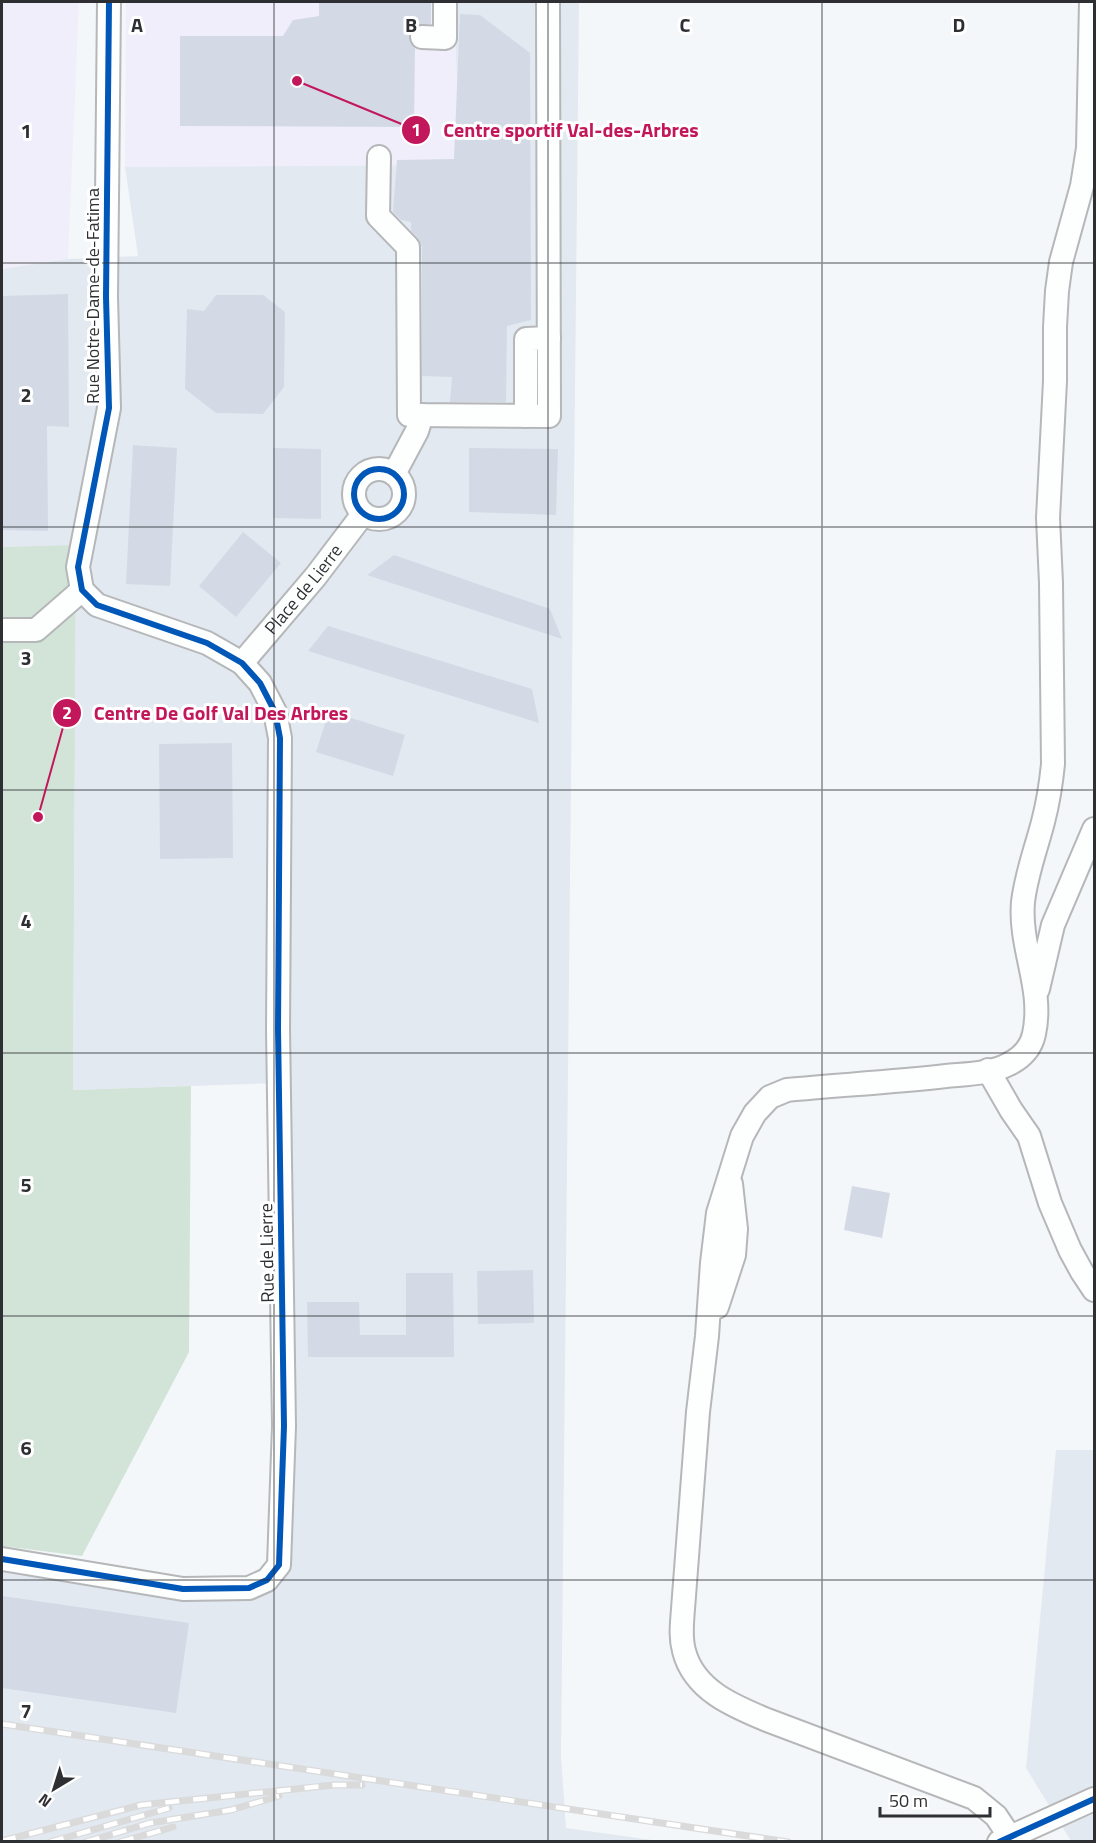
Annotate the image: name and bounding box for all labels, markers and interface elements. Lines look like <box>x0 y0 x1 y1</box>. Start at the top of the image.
text: A <box>131 9 143 40</box>
text: B <box>405 9 417 40</box>
text: C <box>680 9 691 40</box>
text: D <box>953 9 965 40</box>
callout: Centre sportif Val-des-Arbres <box>401 111 711 149</box>
text: Centre sportif Val-des-Arbres <box>443 114 699 145</box>
text: 1 <box>20 115 32 146</box>
text: 1 <box>411 116 421 143</box>
street label: Rue Notre-Dame-de-Fatima <box>79 188 106 404</box>
text: 2 <box>20 379 32 410</box>
street label: Place de Lierre <box>258 538 349 640</box>
text: 3 <box>20 642 32 673</box>
callout: Centre De Golf Val Des Arbres <box>52 694 360 732</box>
text: Centre De Golf Val Des Arbres <box>94 697 348 728</box>
text: 2 <box>62 699 72 726</box>
text: 4 <box>20 905 32 936</box>
text: 5 <box>20 1169 32 1200</box>
street label: Rue de Lierre <box>252 1203 281 1303</box>
text: 6 <box>20 1432 32 1463</box>
text: 7 <box>20 1695 32 1726</box>
north arrow <box>24 1759 84 1819</box>
scale bar <box>880 1780 990 1818</box>
text: 50 m <box>889 1787 928 1814</box>
text: N <box>33 1788 57 1814</box>

